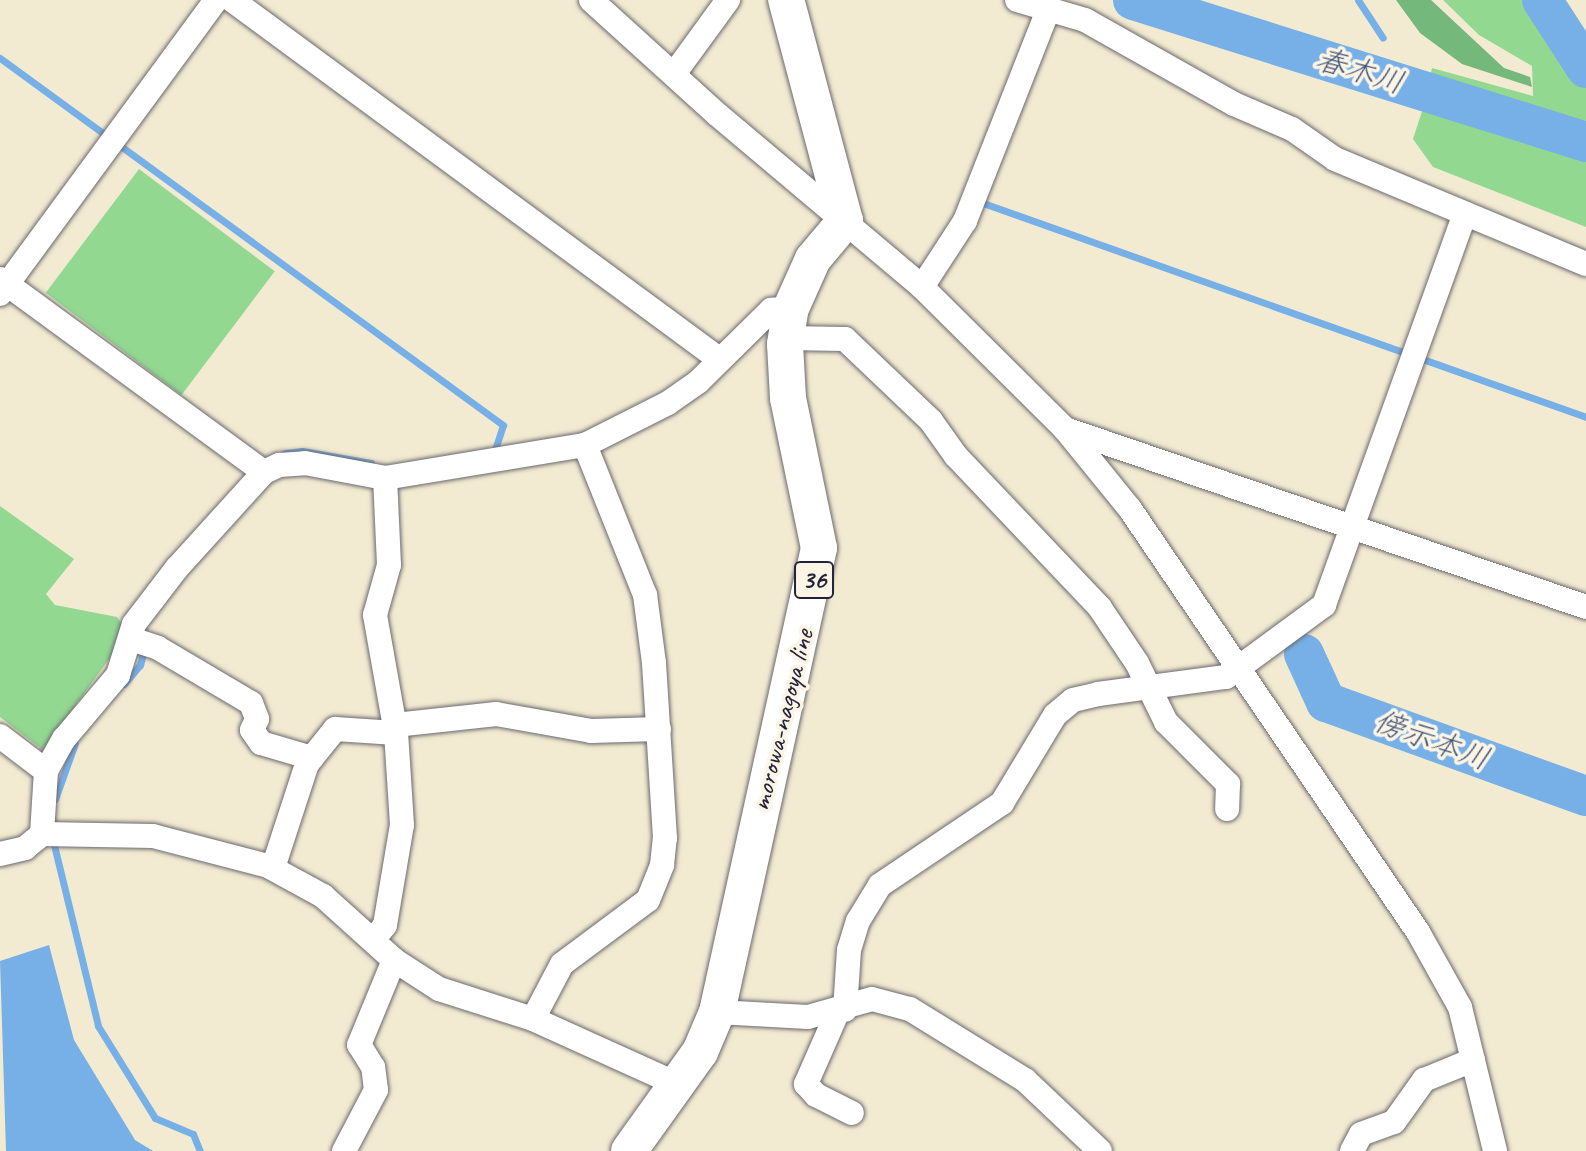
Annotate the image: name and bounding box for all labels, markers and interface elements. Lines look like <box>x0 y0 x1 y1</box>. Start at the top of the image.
water label: 春木川 <box>1312 41 1408 101</box>
road number: 36 <box>794 558 834 602</box>
street label: morowa-nagoya line <box>743 626 821 814</box>
water label: 傍示本川 <box>1369 703 1495 777</box>

